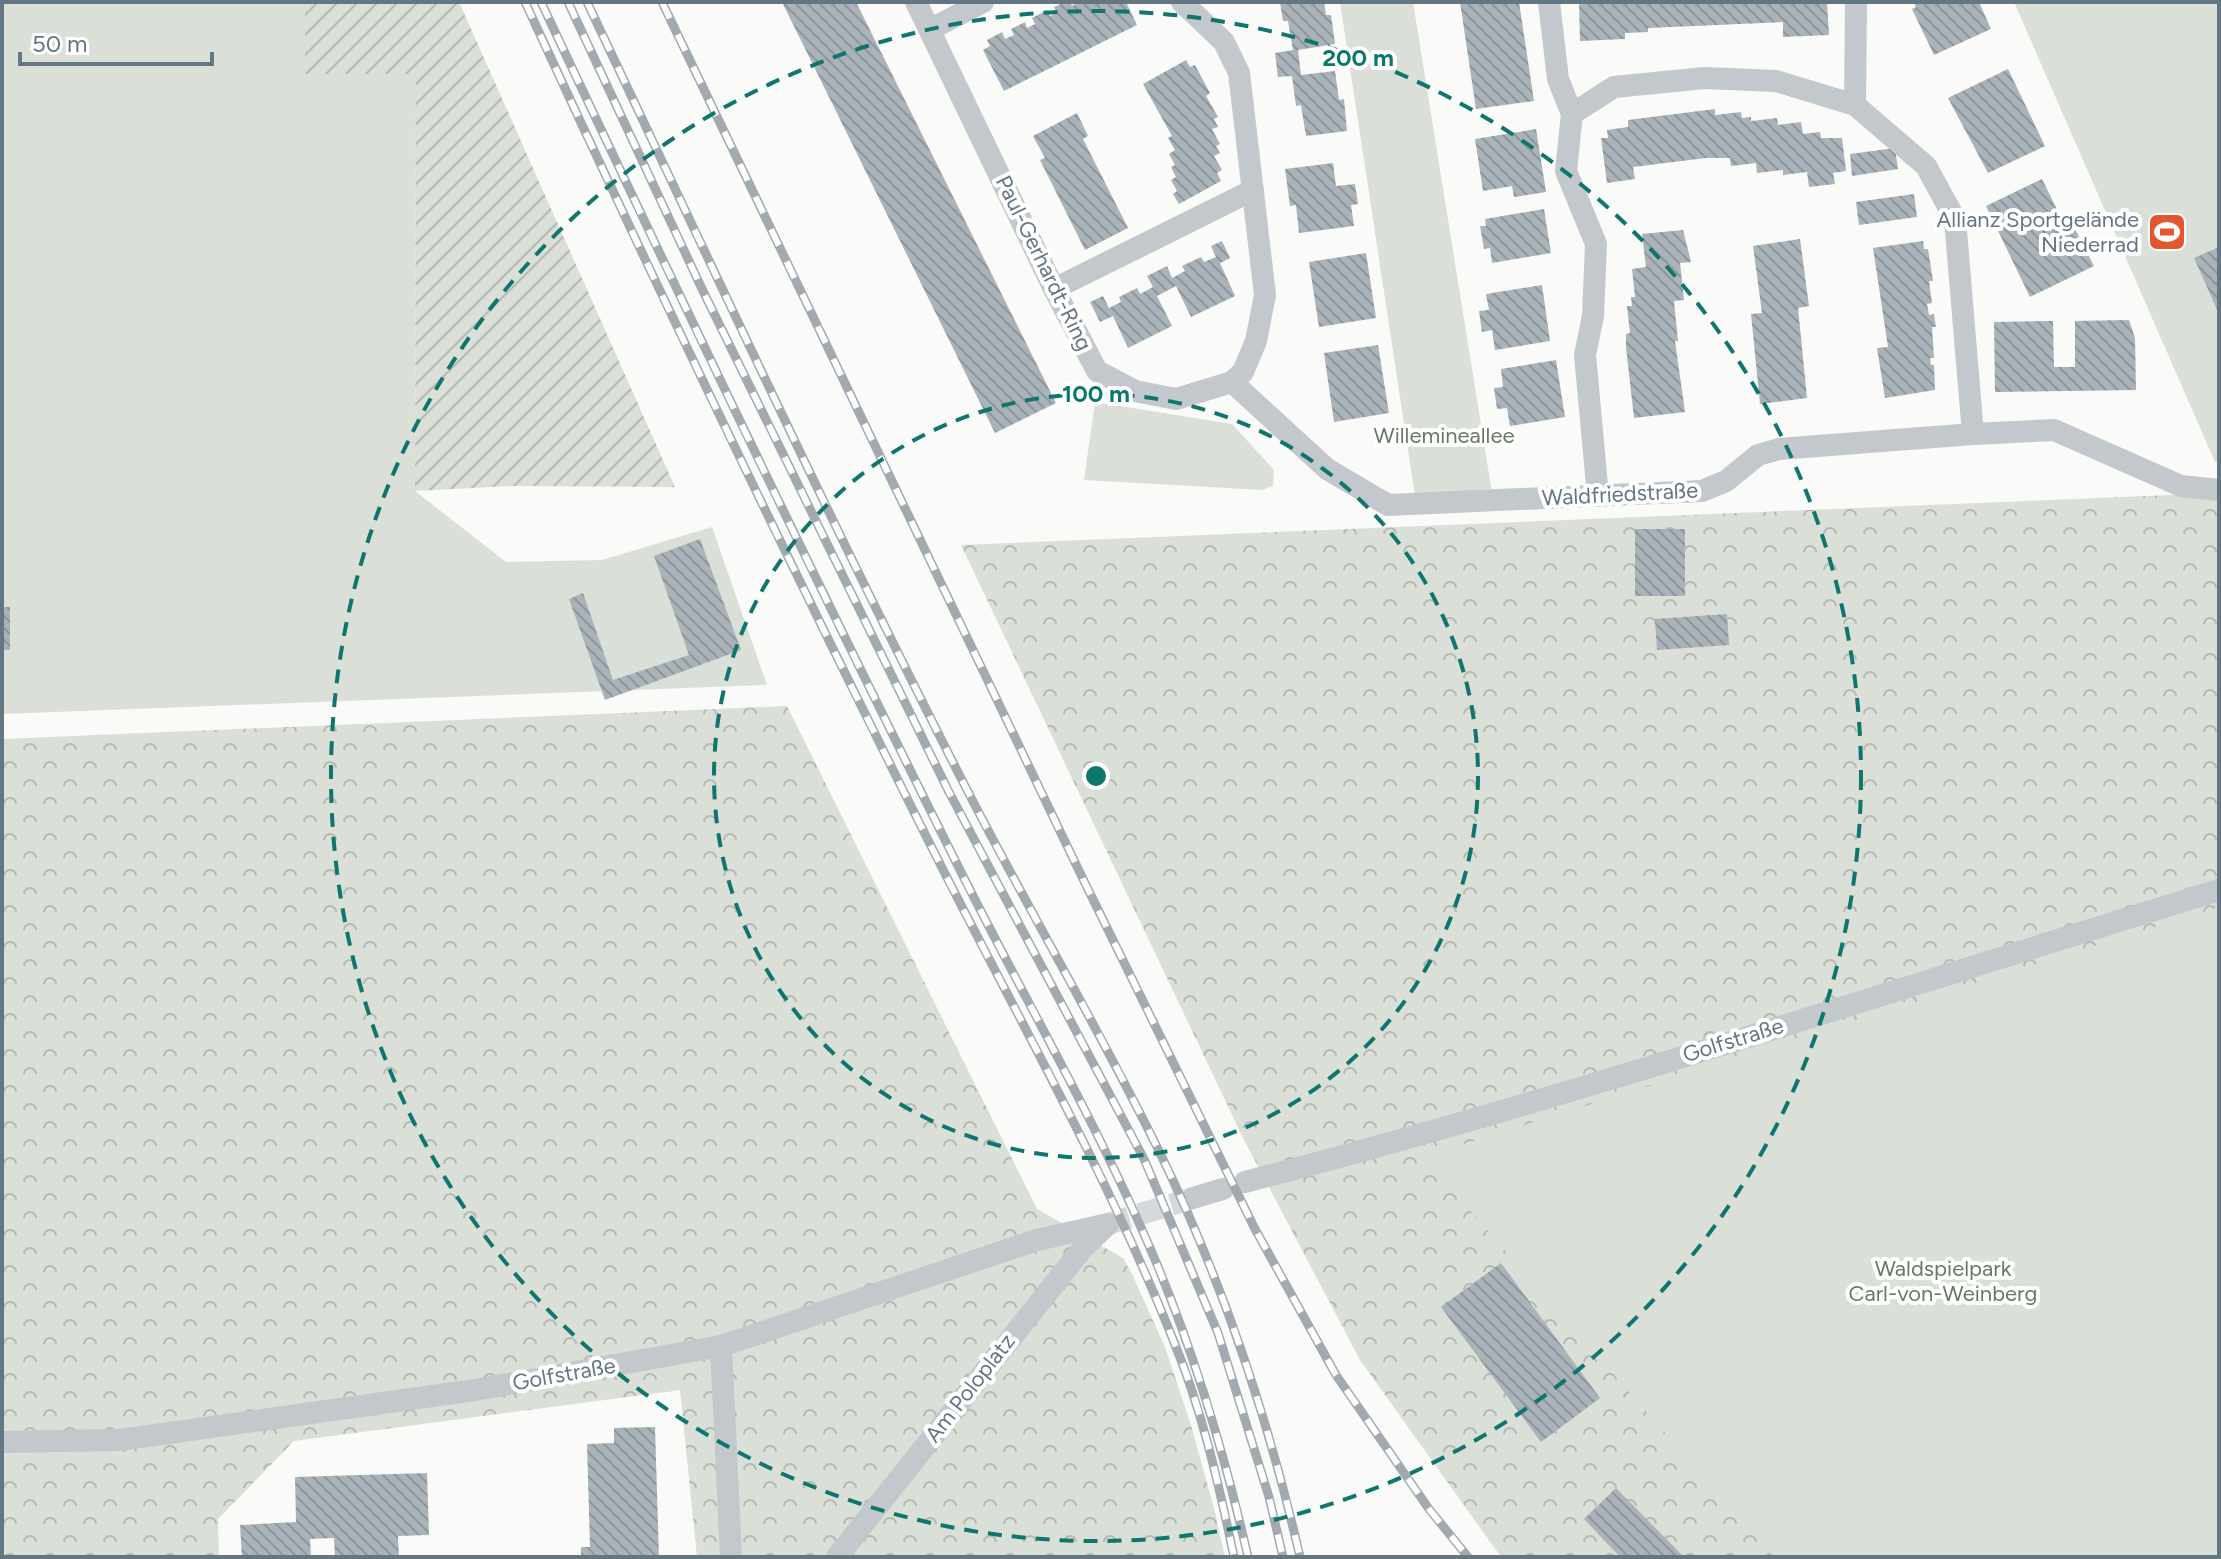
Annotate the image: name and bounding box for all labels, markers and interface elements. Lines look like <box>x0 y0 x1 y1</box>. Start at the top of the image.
scale bar <box>20 16 212 66</box>
text: 50 m <box>32 29 88 58</box>
text: 200 m <box>1322 43 1394 72</box>
street label: Paul-Gerhardt-Ring <box>990 171 1098 355</box>
place label: Allianz Sportgelände Niederrad <box>1936 206 2139 258</box>
sports icon: Allianz Sportgelände Niederrad <box>2146 211 2188 253</box>
text: 100 m <box>1062 379 1130 408</box>
park label: Willemineallee <box>1374 422 1514 449</box>
street label: Waldfriedstraße <box>1541 476 1699 512</box>
centre of rings <box>1082 762 1110 790</box>
street label: Golfstraße <box>1679 1012 1787 1068</box>
park label: Waldspielpark Carl-von-Weinberg <box>1849 1255 2037 1307</box>
street label: Am Poloplatz <box>919 1328 1021 1448</box>
street label: Golfstraße <box>510 1352 618 1396</box>

